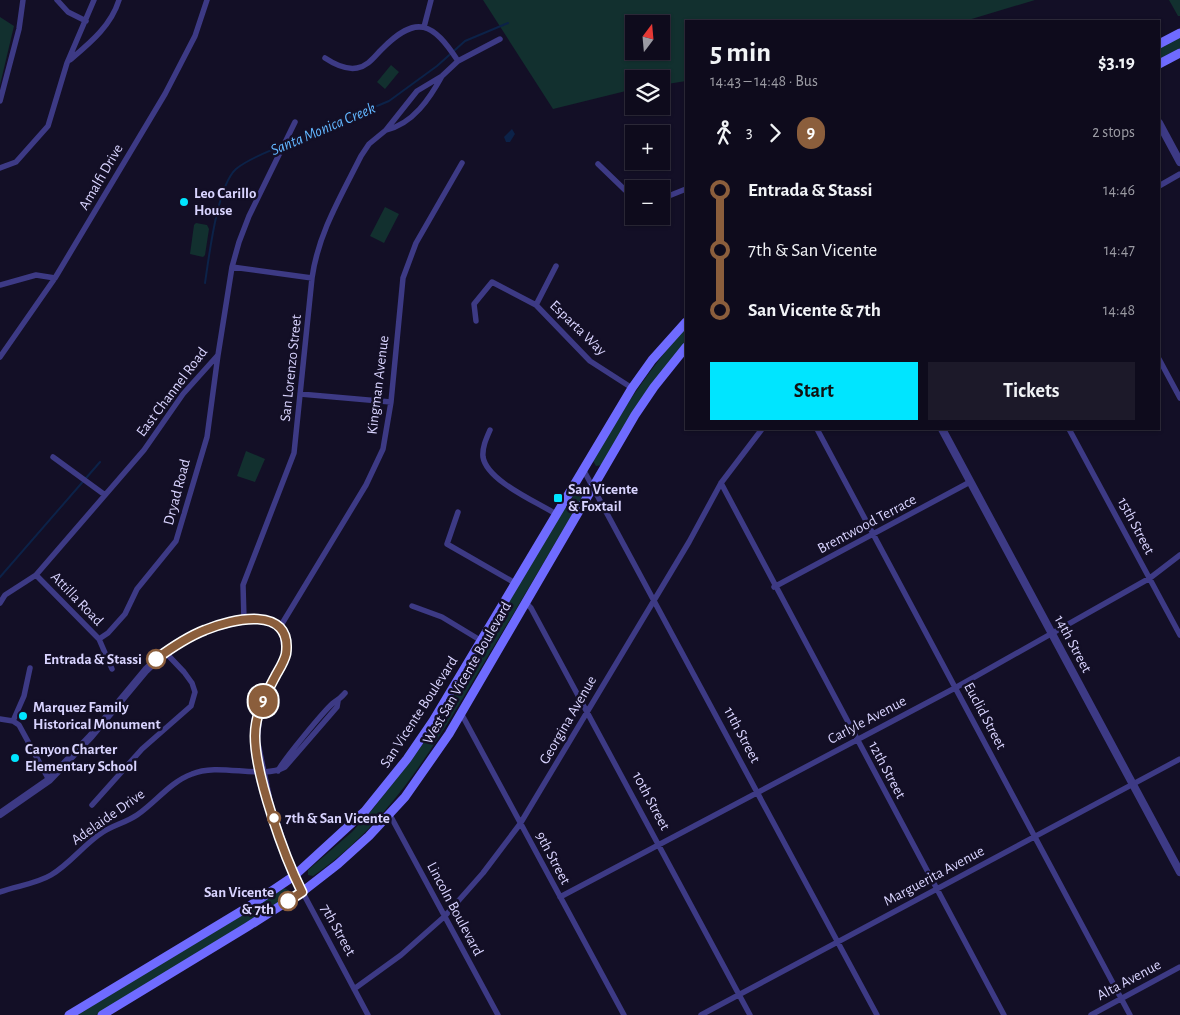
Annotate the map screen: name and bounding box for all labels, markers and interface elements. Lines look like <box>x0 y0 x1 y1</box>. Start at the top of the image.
north arrow <box>625 15 670 60</box>
map controls <box>625 15 670 225</box>
text: 5 min <box>710 39 771 67</box>
text: $3.19 <box>1098 53 1135 72</box>
button: layers <box>625 70 670 115</box>
text: 14:43 – 14:48 · Bus <box>710 73 818 89</box>
water label: Santa Monica Creek <box>268 100 378 158</box>
icon: walk <box>710 119 738 147</box>
icon: forward <box>761 119 789 147</box>
text: 3 <box>746 124 753 140</box>
text: 9 <box>807 124 815 142</box>
text: 2 stops <box>1092 124 1135 140</box>
button: + <box>625 125 670 170</box>
street label: Amalfi Drive <box>76 141 126 212</box>
button: − <box>625 180 670 225</box>
text: Entrada & Stassi <box>748 181 872 200</box>
text: 14:46 <box>1103 182 1135 198</box>
place label: Leo Carillo House <box>194 186 256 218</box>
marker: Leo Carillo House <box>178 196 190 208</box>
text: 7th & San Vicente <box>748 241 877 260</box>
text: 14:47 <box>1104 242 1135 258</box>
street label: Esparta Way <box>547 298 610 359</box>
text: San Vicente & 7th <box>748 301 881 320</box>
text: 14:48 <box>1103 302 1135 318</box>
street label: San Lorenzo Street <box>278 313 304 422</box>
street label: Kingman Avenue <box>364 335 392 435</box>
street label: East Channel Road <box>134 344 210 439</box>
button: Start <box>710 362 918 420</box>
button: Tickets <box>928 362 1135 420</box>
street label: Dryad Road <box>161 457 193 527</box>
place label: San Vicente & Foxtail <box>568 482 638 514</box>
marker: San Vicente & Foxtail <box>552 492 564 504</box>
street label: Brentwood Terrace <box>815 492 919 556</box>
street label: 15th Street <box>1115 495 1157 557</box>
street label: Attilla Road <box>48 569 106 629</box>
street label: West San Vicente Boulevard <box>419 598 515 748</box>
street label: 14th Street <box>1052 613 1094 675</box>
marker: Entrada & Stassi <box>146 649 166 669</box>
place label: Entrada & Stassi <box>44 652 142 667</box>
street label: San Vicente Boulevard <box>376 653 462 771</box>
street label: Georgina Avenue <box>537 673 599 767</box>
street label: Euclid Street <box>961 680 1009 752</box>
line badge: 9 <box>247 685 279 717</box>
text: 9 <box>259 692 267 710</box>
street label: Carlyle Avenue <box>825 693 909 747</box>
place label: Marquez Family Historical Monument <box>33 700 161 732</box>
street label: 11th Street <box>721 705 763 765</box>
marker: Marquez Family Historical Monument <box>17 710 29 722</box>
street label: 12th Street <box>866 739 908 801</box>
place label: Canyon Charter Elementary School <box>25 742 137 774</box>
marker: Canyon Charter Elementary School <box>9 752 21 764</box>
street label: 10th Street <box>629 769 673 833</box>
street label: Adelaide Drive <box>69 786 147 848</box>
marker: 7th & San Vicente <box>267 811 281 825</box>
place label: 7th & San Vicente <box>285 811 390 826</box>
street label: 9th Street <box>533 829 573 887</box>
street label: Marguerita Avenue <box>881 843 987 909</box>
street label: Lincoln Boulevard <box>424 860 486 958</box>
place label: San Vicente & 7th <box>204 885 274 917</box>
marker: San Vicente & 7th <box>278 891 298 911</box>
street label: 7th Street <box>318 902 358 959</box>
street label: Alta Avenue <box>1094 957 1164 1003</box>

